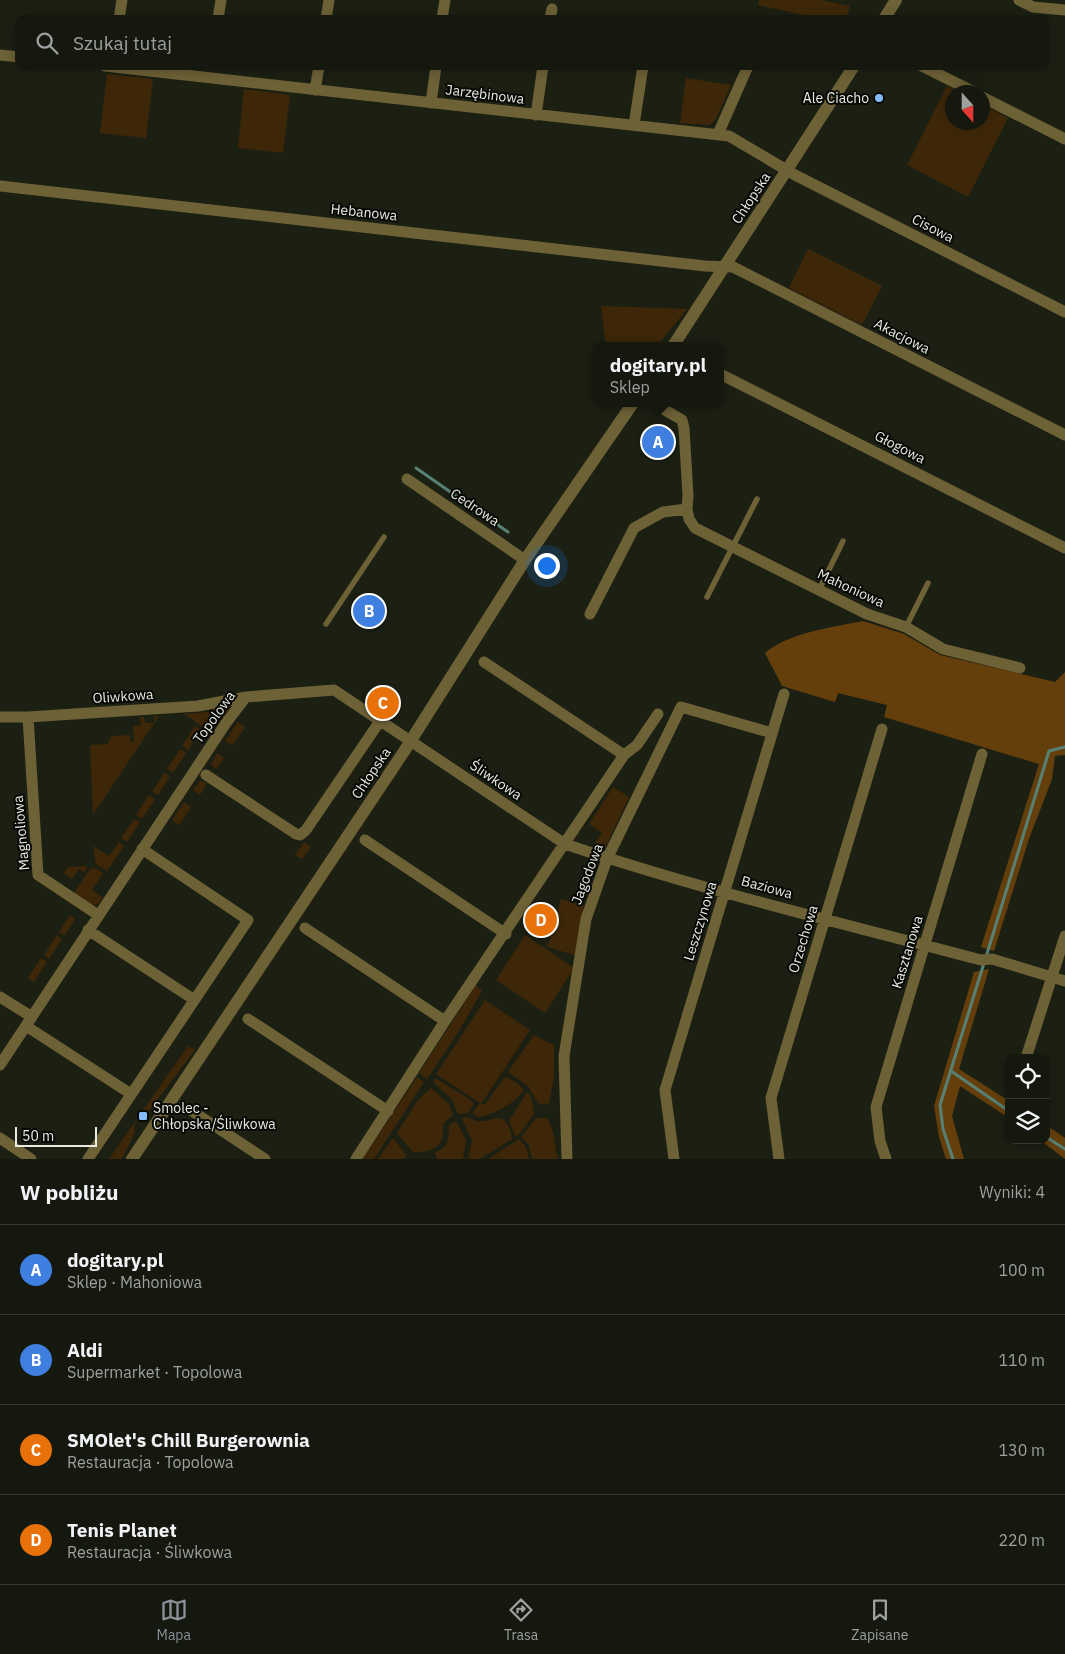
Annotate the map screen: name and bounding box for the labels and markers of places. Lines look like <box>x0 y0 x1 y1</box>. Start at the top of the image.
place label: Ale Ciacho <box>803 89 869 107</box>
marker: Ale Ciacho <box>873 92 885 104</box>
pin: A <box>642 423 674 461</box>
pin: B <box>353 592 385 630</box>
pin: C <box>367 684 399 722</box>
pin: D <box>525 901 557 939</box>
place label: Smolec - Chłopska/Śliwkowa <box>153 1099 276 1133</box>
marker: Smolec - Chłopska/Śliwkowa <box>137 1110 149 1122</box>

